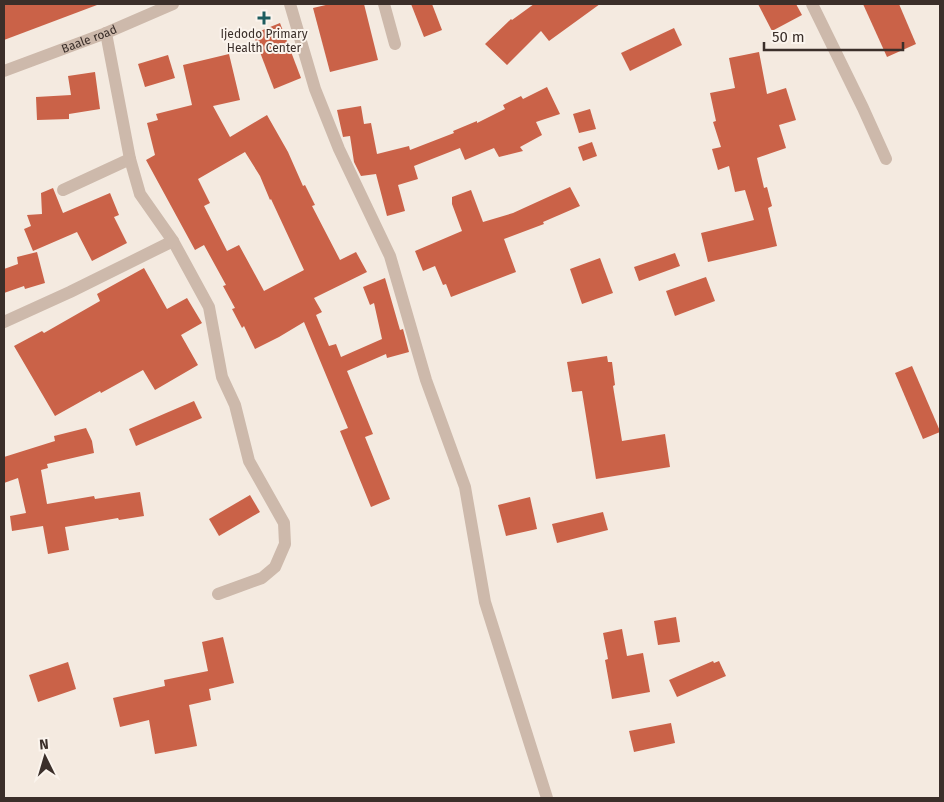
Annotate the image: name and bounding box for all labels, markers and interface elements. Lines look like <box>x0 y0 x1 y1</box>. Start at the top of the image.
marker: Ijedodo Primary Health Center <box>257 11 271 25</box>
scale bar <box>764 20 903 52</box>
street label: Baale road <box>60 22 119 56</box>
place label: Ijedodo Primary Health Center <box>220 27 308 55</box>
text: 50 m <box>772 28 805 46</box>
north arrow <box>20 732 70 782</box>
text: N <box>39 736 49 753</box>

